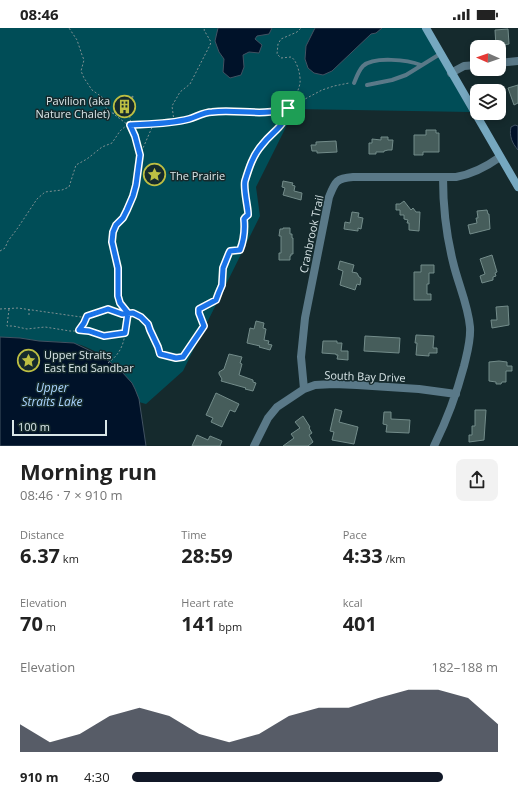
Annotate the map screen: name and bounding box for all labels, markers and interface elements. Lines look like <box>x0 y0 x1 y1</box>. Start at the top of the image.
text: 08:46 <box>20 4 59 24</box>
north arrow <box>470 40 506 76</box>
map controls <box>470 40 506 120</box>
button: layers <box>470 84 506 120</box>
pin <box>271 91 305 125</box>
place label: Pavilion (aka Nature Chalet) <box>36 93 110 121</box>
building icon: Pavilion (aka Nature Chalet) <box>112 93 138 119</box>
icon: arrive <box>277 97 299 119</box>
place icon: The Prairie <box>141 162 167 188</box>
place label: The Prairie <box>170 168 225 183</box>
street label: Cranbrook Trail <box>295 194 327 274</box>
place icon: Upper Straits East End Sandbar <box>16 347 42 373</box>
place label: Upper Straits East End Sandbar <box>44 347 134 375</box>
street label: South Bay Drive <box>324 367 406 385</box>
water label: Upper Straits Lake <box>21 379 83 410</box>
scale bar <box>12 418 107 437</box>
text: 100 m <box>18 419 50 434</box>
text: Morning run <box>20 456 157 486</box>
button: share <box>456 459 498 501</box>
text: 08:46 · 7 × 910 m <box>20 486 123 504</box>
text: Distance <box>20 527 64 542</box>
text: Time <box>181 527 207 542</box>
text: Pace <box>343 527 367 542</box>
text: 6.37 <box>20 542 60 569</box>
text: 28:59 <box>181 542 233 569</box>
text: 4:33 <box>343 542 383 569</box>
text: km <box>60 551 79 566</box>
text: /km <box>383 551 406 566</box>
text: Elevation <box>20 595 67 610</box>
text: Heart rate <box>181 595 234 610</box>
text: kcal <box>343 595 363 610</box>
text: 70 <box>20 610 43 637</box>
text: 141 <box>181 610 216 637</box>
text: 401 <box>343 610 377 637</box>
text: m <box>43 619 56 634</box>
text: bpm <box>216 619 242 634</box>
text: Elevation <box>20 658 75 676</box>
text: 182–188 m <box>431 658 498 676</box>
text: 910 m <box>20 768 58 786</box>
text: 4:30 <box>84 768 110 786</box>

